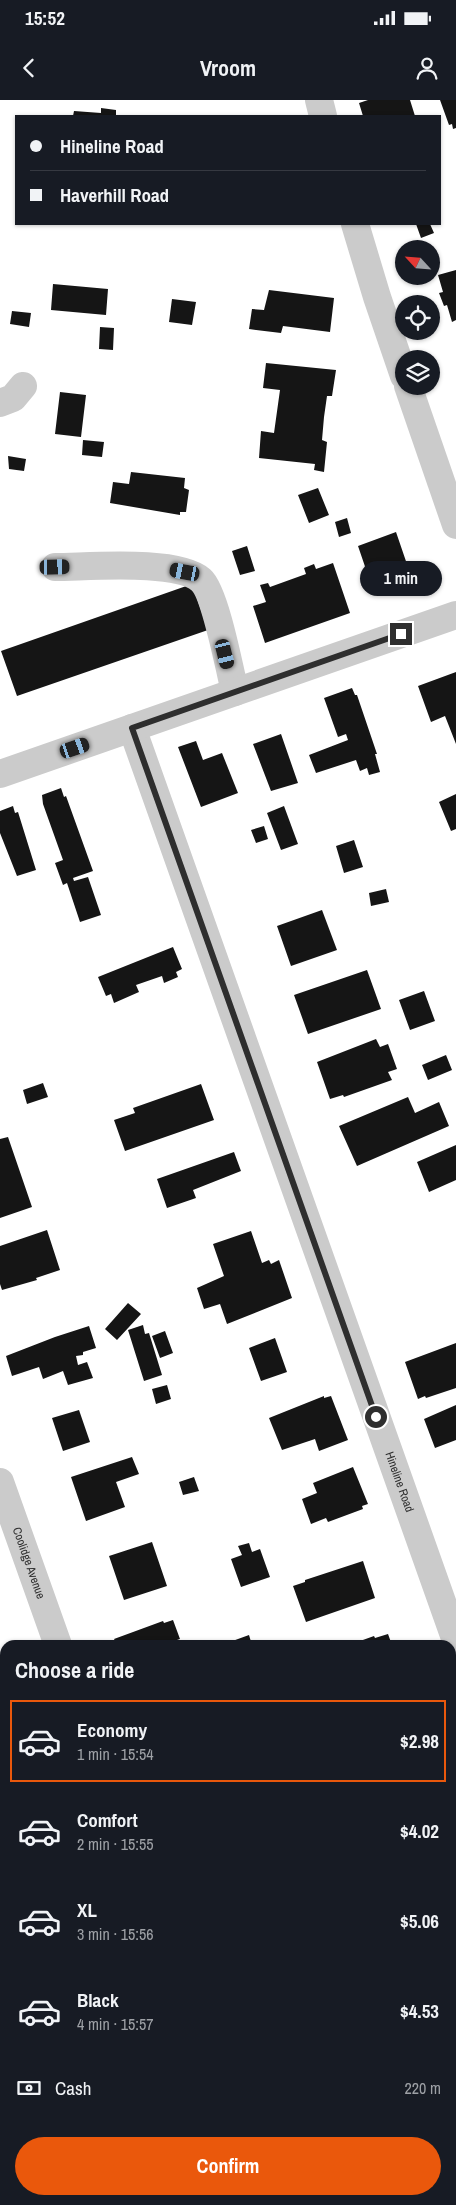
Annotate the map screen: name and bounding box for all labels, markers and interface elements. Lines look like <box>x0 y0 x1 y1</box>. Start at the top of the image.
text: 15:52 <box>25 5 65 31</box>
text: Vroom <box>200 53 256 83</box>
icon: back <box>15 54 43 82</box>
icon: person <box>413 54 441 82</box>
text: Hineline Road <box>60 133 164 159</box>
text: Haverhill Road <box>60 182 169 208</box>
north arrow <box>395 240 440 285</box>
map controls <box>395 240 440 395</box>
button: locate <box>395 295 440 340</box>
button: layers <box>395 350 440 395</box>
car <box>39 559 70 575</box>
car <box>168 562 201 582</box>
callout: 1 min <box>360 562 442 596</box>
text: 1 min <box>384 567 418 589</box>
route end <box>390 623 412 645</box>
car <box>214 638 235 670</box>
car <box>58 736 91 760</box>
route start <box>365 1406 387 1428</box>
street label: Hineline Road <box>381 1450 418 1514</box>
street label: Coolidge Avenue <box>9 1525 49 1601</box>
text: Choose a ride <box>15 1655 134 1685</box>
text: Economy <box>77 1717 147 1743</box>
icon: car <box>17 1719 62 1764</box>
text: $2.98 <box>400 1728 439 1754</box>
text: 1 min · 15:54 <box>77 1743 154 1765</box>
text: Comfort <box>77 1807 138 1833</box>
icon: car <box>17 1809 62 1854</box>
text: $4.02 <box>400 1818 439 1844</box>
text: 2 min · 15:55 <box>77 1833 154 1855</box>
text: XL <box>77 1897 97 1923</box>
icon: car <box>17 1899 62 1944</box>
text: $5.06 <box>400 1908 439 1934</box>
text: 3 min · 15:56 <box>77 1923 154 1945</box>
text: Black <box>77 1987 119 2013</box>
icon: car <box>17 1989 62 2034</box>
text: $4.53 <box>400 1998 439 2024</box>
text: 4 min · 15:57 <box>77 2013 154 2035</box>
icon: cash <box>15 2074 43 2102</box>
text: Cash <box>55 2075 91 2101</box>
text: 220 m <box>405 2077 441 2099</box>
button: Confirm <box>15 2137 441 2195</box>

